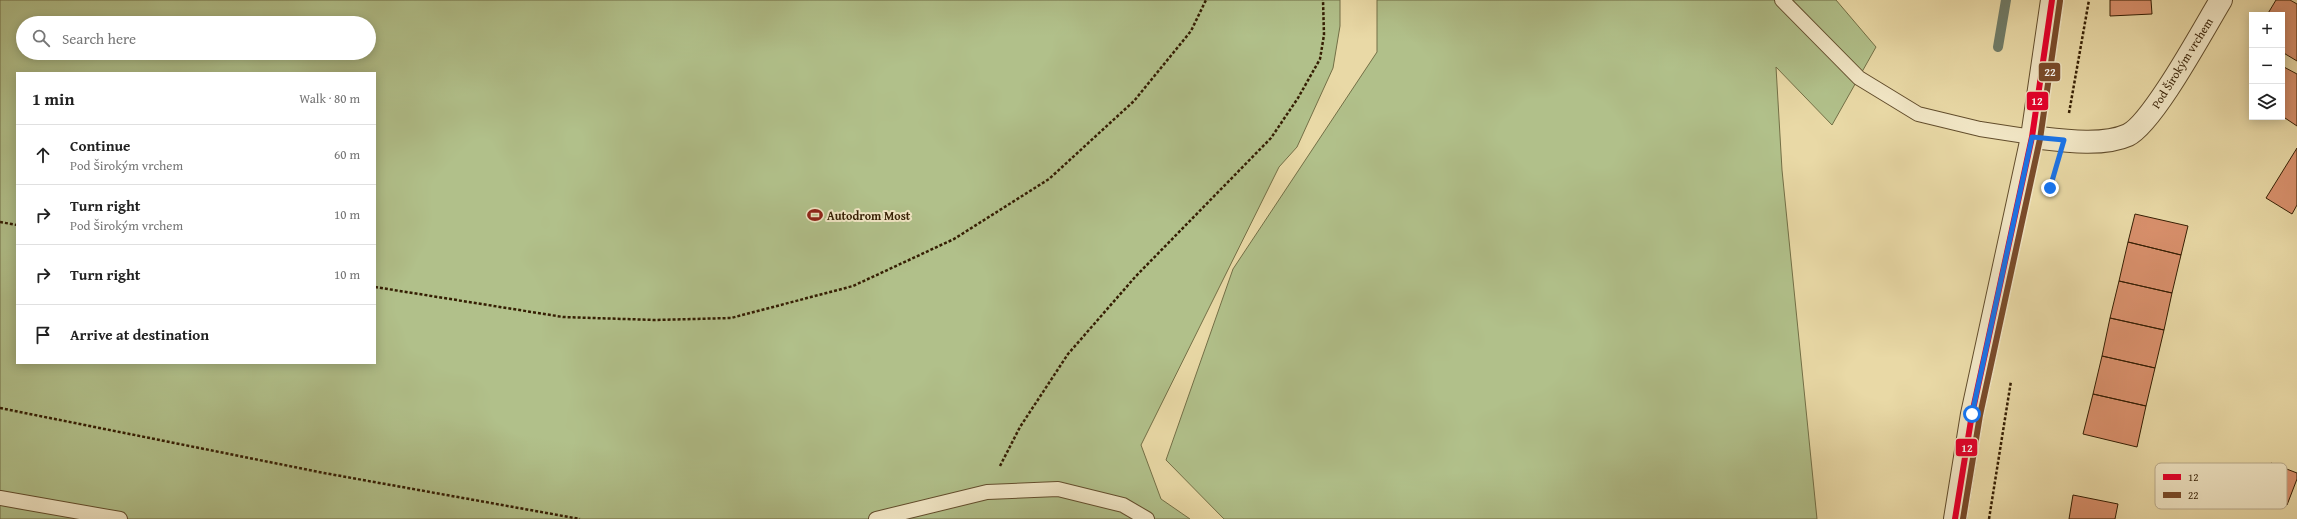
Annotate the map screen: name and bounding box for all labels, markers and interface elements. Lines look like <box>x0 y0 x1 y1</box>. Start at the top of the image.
map controls <box>2249 12 2285 120</box>
button: + <box>2249 12 2285 48</box>
street label: Pod Širokým vrchem <box>2147 14 2217 112</box>
search box <box>16 16 376 60</box>
icon: search <box>30 27 52 49</box>
text: Search here <box>62 28 136 49</box>
button: − <box>2249 48 2285 84</box>
line badge: 22 <box>2038 62 2061 82</box>
text: 22 <box>2044 64 2056 80</box>
button: layers <box>2249 84 2285 120</box>
text: 1 min <box>32 86 74 111</box>
text: Walk · 80 m <box>299 89 360 108</box>
line badge: 12 <box>2026 91 2049 111</box>
text: 12 <box>2031 93 2043 109</box>
text: Continue <box>70 135 131 156</box>
icon: ahead <box>32 144 54 166</box>
text: 60 m <box>334 145 360 164</box>
text: Pod Širokým vrchem <box>70 156 183 175</box>
route end <box>2041 179 2059 197</box>
text: Turn right <box>70 195 141 216</box>
icon: right <box>32 204 54 226</box>
text: 10 m <box>334 205 360 224</box>
sports icon: Autodrom Most <box>806 206 824 224</box>
place label: Autodrom Most <box>827 207 911 224</box>
text: Pod Širokým vrchem <box>70 216 183 235</box>
icon: right <box>32 264 54 286</box>
text: Turn right <box>70 264 141 285</box>
text: 10 m <box>334 265 360 284</box>
icon: arrive <box>32 324 54 346</box>
text: Arrive at destination <box>70 324 209 345</box>
route start <box>1963 405 1981 423</box>
line badge: 12 <box>1955 438 1978 457</box>
text: 12 <box>1961 440 1973 456</box>
legend <box>2155 463 2287 509</box>
text: 12 <box>2188 469 2199 485</box>
text: 22 <box>2188 487 2199 503</box>

